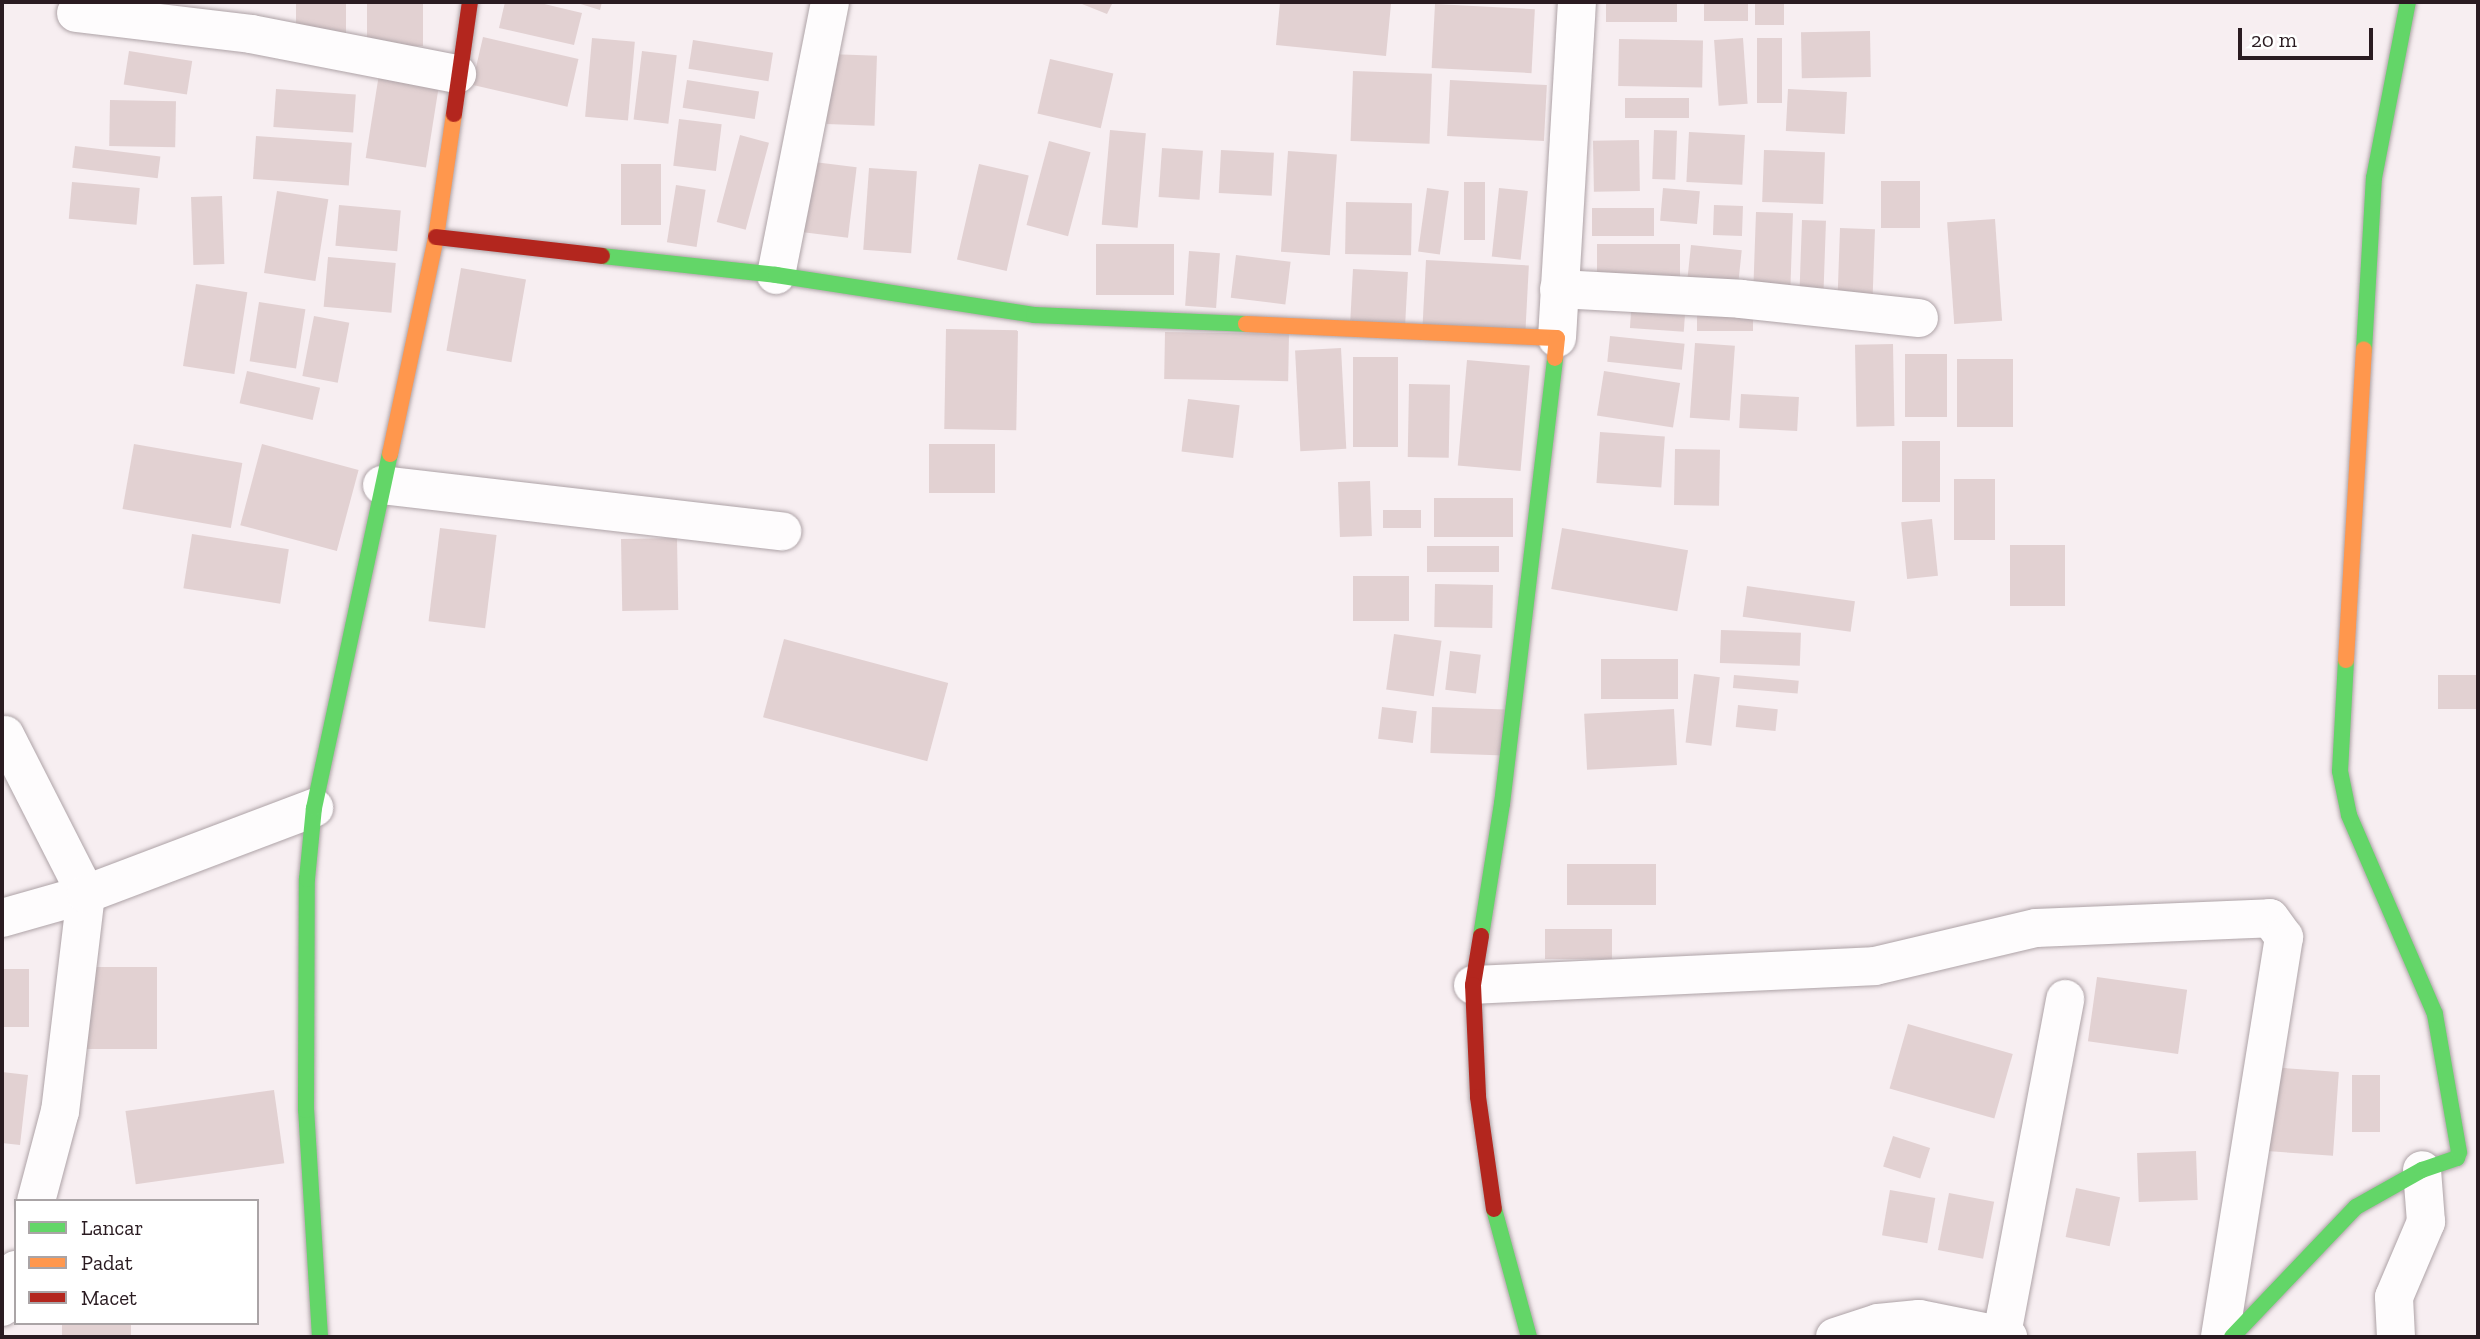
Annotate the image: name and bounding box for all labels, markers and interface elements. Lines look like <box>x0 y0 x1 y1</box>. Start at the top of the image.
scale bar <box>2242 14 2377 58</box>
text: 20 m <box>2251 27 2297 52</box>
legend <box>14 1199 259 1325</box>
text: Lancar <box>81 1215 143 1240</box>
text: Padat <box>81 1250 133 1275</box>
text: Macet <box>81 1285 137 1310</box>

